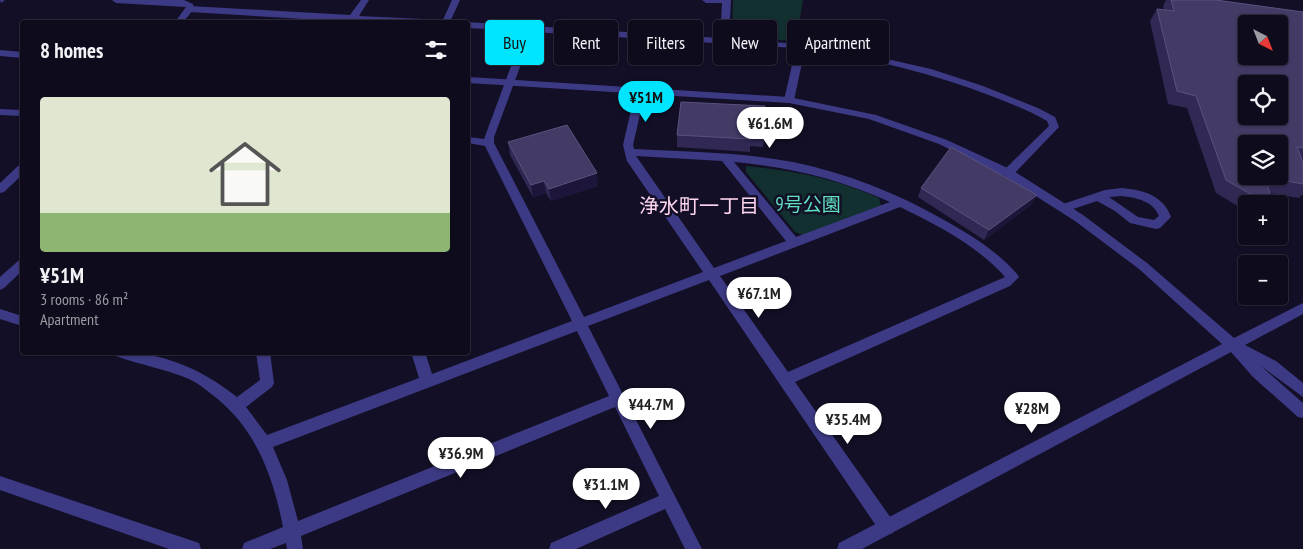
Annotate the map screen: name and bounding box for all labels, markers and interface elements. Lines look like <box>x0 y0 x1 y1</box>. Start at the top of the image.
north arrow <box>1238 15 1288 65</box>
map controls <box>1238 15 1288 305</box>
chip: Buy <box>485 20 544 65</box>
chip: Rent <box>554 20 618 65</box>
chip: Filters <box>628 20 703 65</box>
chip: New <box>713 20 777 65</box>
chip: Apartment <box>787 20 889 65</box>
icon: filters <box>422 36 450 64</box>
text: 8 homes <box>40 37 103 64</box>
button: locate <box>1238 75 1288 125</box>
pin: ¥51M <box>616 80 676 123</box>
text: ¥51M <box>629 87 663 107</box>
pin: ¥61.6M <box>729 106 811 149</box>
text: ¥61.6M <box>748 113 792 133</box>
icon: home <box>200 129 290 219</box>
button: layers <box>1238 135 1288 185</box>
park label: 9号公園 <box>775 192 841 216</box>
district label: 浄水町一丁目 <box>639 193 759 219</box>
button: + <box>1238 195 1288 245</box>
button: − <box>1238 255 1288 305</box>
text: ¥51M <box>40 262 84 289</box>
pin: ¥67.1M <box>718 276 800 319</box>
text: ¥67.1M <box>737 283 781 303</box>
text: 3 rooms · 86 m² <box>40 289 128 309</box>
text: Apartment <box>40 309 99 329</box>
pin: ¥44.7M <box>610 388 692 430</box>
pin: ¥28M <box>1002 392 1062 434</box>
text: ¥44.7M <box>629 394 673 414</box>
text: ¥28M <box>1015 398 1049 418</box>
pin: ¥35.4M <box>807 402 889 445</box>
text: ¥35.4M <box>826 409 870 429</box>
pin: ¥36.9M <box>420 436 502 479</box>
text: ¥36.9M <box>439 443 483 463</box>
pin: ¥31.1M <box>565 468 647 510</box>
text: ¥31.1M <box>584 474 628 494</box>

